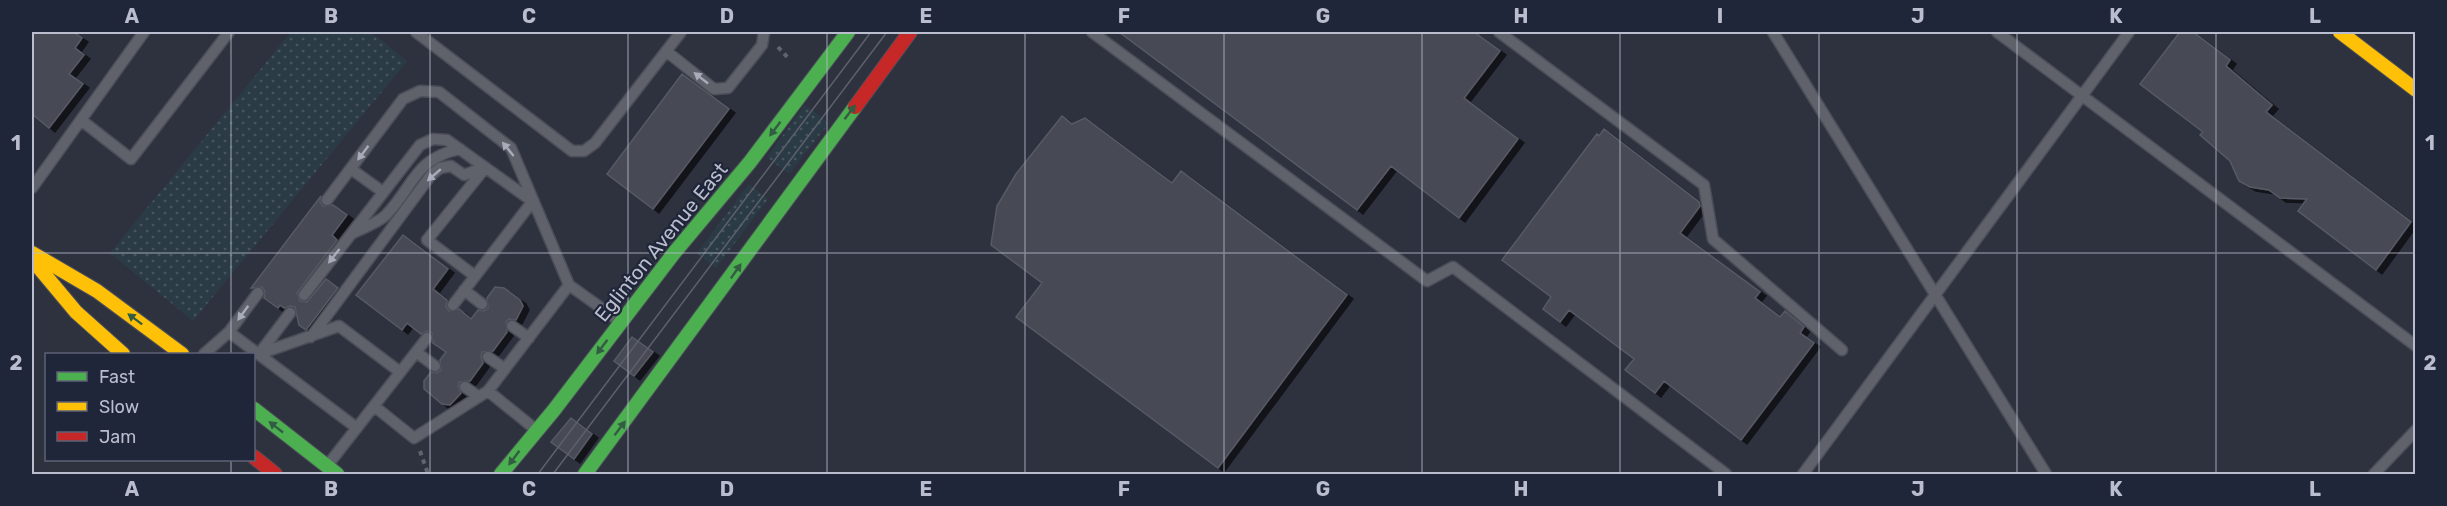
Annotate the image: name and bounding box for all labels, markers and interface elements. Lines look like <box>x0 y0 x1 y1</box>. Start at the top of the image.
text: A <box>125 4 140 28</box>
text: B <box>324 4 338 28</box>
text: C <box>522 4 536 28</box>
text: D <box>720 4 734 28</box>
text: E <box>920 4 932 28</box>
text: F <box>1118 4 1130 28</box>
text: G <box>1316 4 1330 28</box>
text: H <box>1514 4 1528 28</box>
text: I <box>1717 4 1723 28</box>
text: J <box>1911 4 1925 28</box>
text: K <box>2109 4 2123 28</box>
text: L <box>2309 4 2321 28</box>
one-way arrow <box>693 72 709 84</box>
one-way arrow <box>843 105 855 120</box>
one-way arrow <box>769 120 781 136</box>
text: 1 <box>11 131 21 155</box>
text: 1 <box>2425 131 2435 155</box>
one-way arrow <box>502 141 514 157</box>
one-way arrow <box>357 144 369 160</box>
street label: Eglinton Avenue East <box>590 158 733 326</box>
one-way arrow <box>426 168 441 182</box>
one-way arrow <box>328 248 341 264</box>
one-way arrow <box>730 263 742 279</box>
one-way arrow <box>237 304 249 320</box>
one-way arrow <box>127 313 143 326</box>
one-way arrow <box>596 340 608 355</box>
text: 2 <box>10 351 23 375</box>
text: 2 <box>2424 351 2437 375</box>
legend <box>45 353 255 461</box>
text: Fast <box>99 366 135 388</box>
text: Slow <box>99 396 139 418</box>
one-way arrow <box>268 420 284 433</box>
one-way arrow <box>614 420 626 435</box>
text: Jam <box>99 426 136 448</box>
one-way arrow <box>508 450 520 465</box>
text: A <box>125 477 140 501</box>
text: B <box>324 477 338 501</box>
text: C <box>522 477 536 501</box>
text: D <box>720 477 734 501</box>
text: E <box>920 477 932 501</box>
text: F <box>1118 477 1130 501</box>
text: G <box>1316 477 1330 501</box>
text: H <box>1514 477 1528 501</box>
text: I <box>1717 477 1723 501</box>
text: J <box>1911 477 1925 501</box>
text: K <box>2109 477 2123 501</box>
text: L <box>2309 477 2321 501</box>

